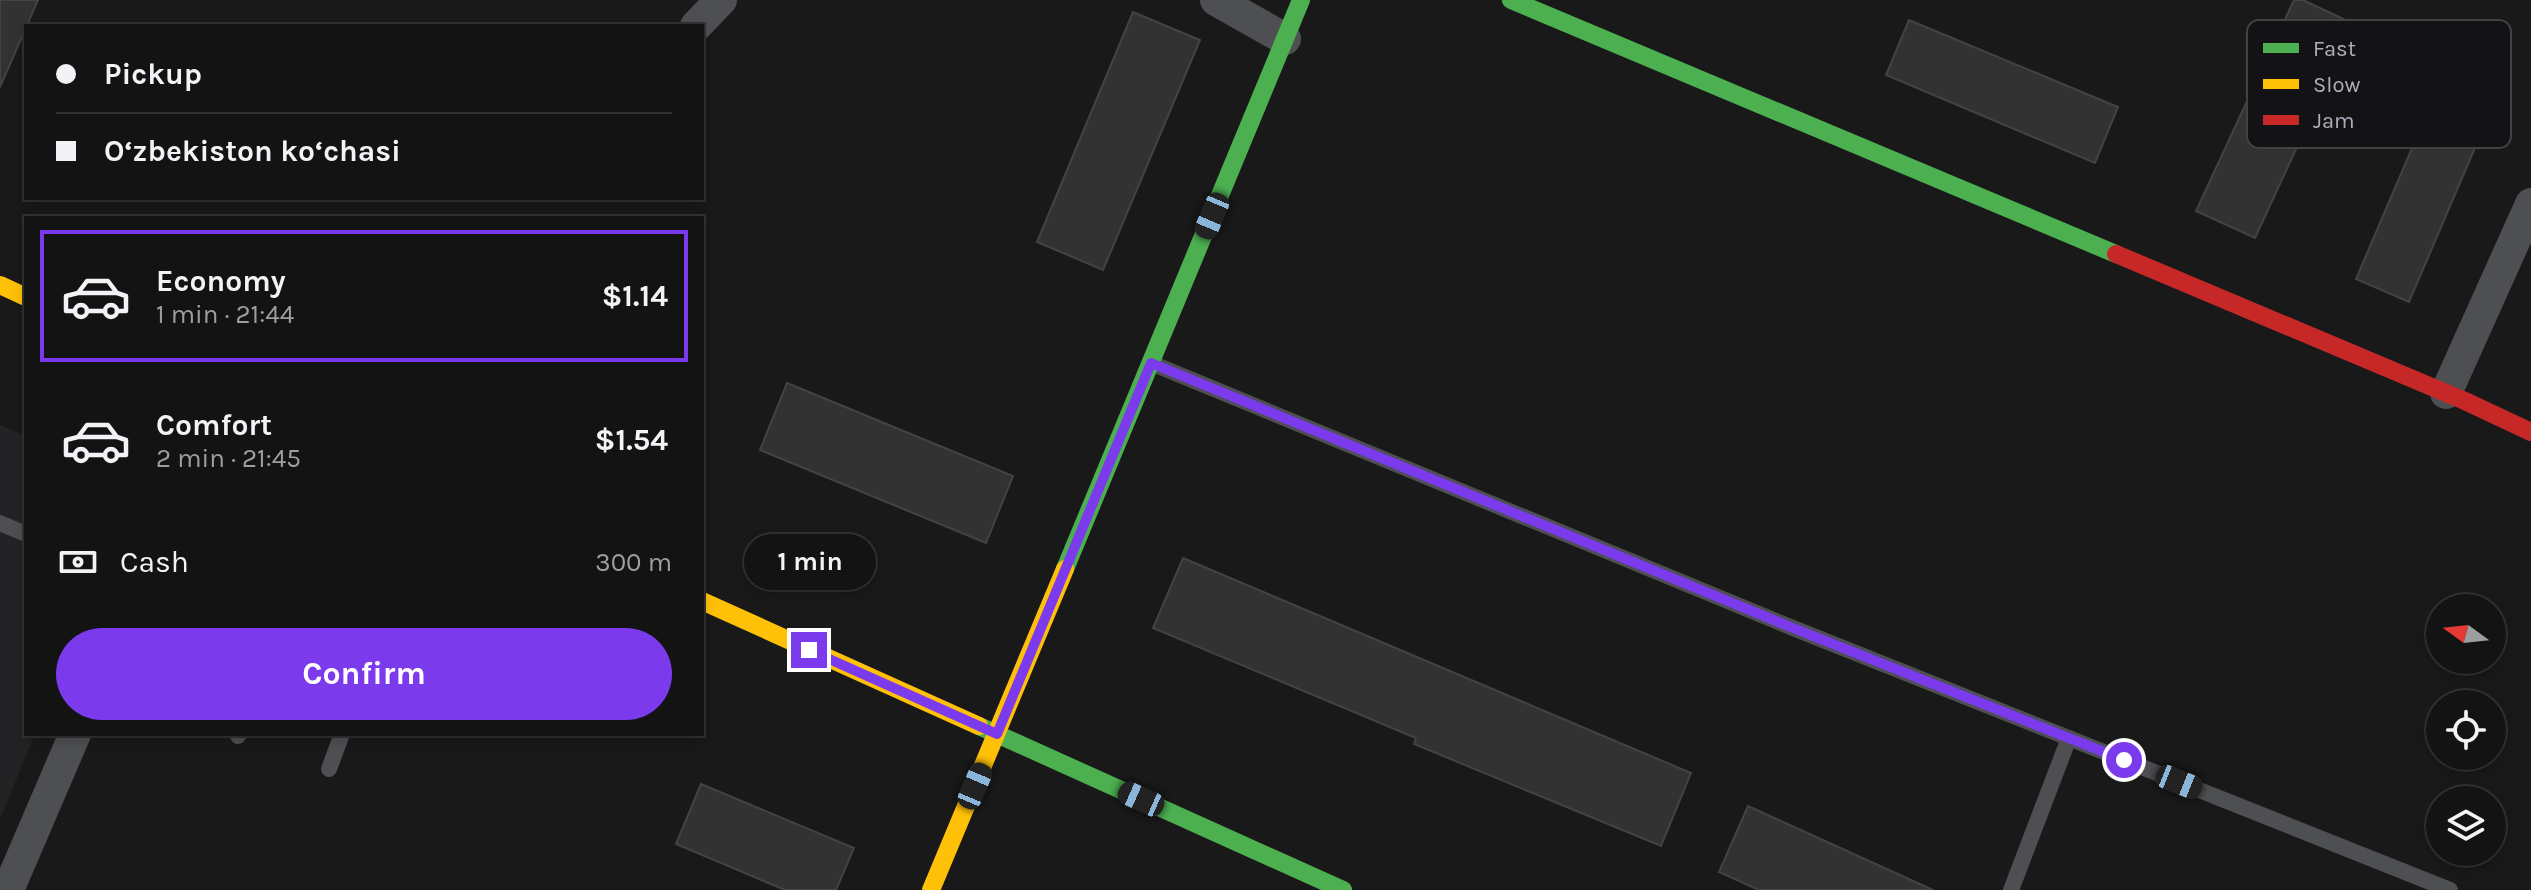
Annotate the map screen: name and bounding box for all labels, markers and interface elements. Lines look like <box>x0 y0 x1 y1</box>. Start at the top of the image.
legend <box>2247 20 2511 148</box>
text: Fast <box>2313 36 2356 62</box>
text: Pickup <box>104 56 202 92</box>
text: Slow <box>2313 72 2360 98</box>
text: Jam <box>2313 108 2355 134</box>
text: O‘zbekiston ko‘chasi <box>104 133 401 169</box>
car <box>1192 189 1232 243</box>
icon: car <box>60 260 132 332</box>
text: Economy <box>156 263 286 299</box>
text: $1.14 <box>602 278 668 314</box>
text: 1 min · 21:44 <box>156 299 294 330</box>
icon: car <box>60 404 132 476</box>
text: Comfort <box>156 407 272 443</box>
text: $1.54 <box>595 422 668 458</box>
text: 2 min · 21:45 <box>156 443 301 474</box>
callout: 1 min <box>743 534 875 590</box>
icon: cash <box>56 540 100 584</box>
text: Cash <box>120 544 189 580</box>
text: 1 min <box>777 546 843 577</box>
text: 300 m <box>595 547 672 578</box>
north arrow <box>2426 594 2506 674</box>
map controls <box>2426 594 2506 866</box>
button: Confirm <box>56 628 672 720</box>
route end <box>791 632 827 668</box>
button: locate <box>2426 690 2506 770</box>
route start <box>2106 742 2142 778</box>
car <box>955 759 995 813</box>
car <box>2152 762 2206 802</box>
car <box>1114 778 1168 820</box>
button: layers <box>2426 786 2506 866</box>

